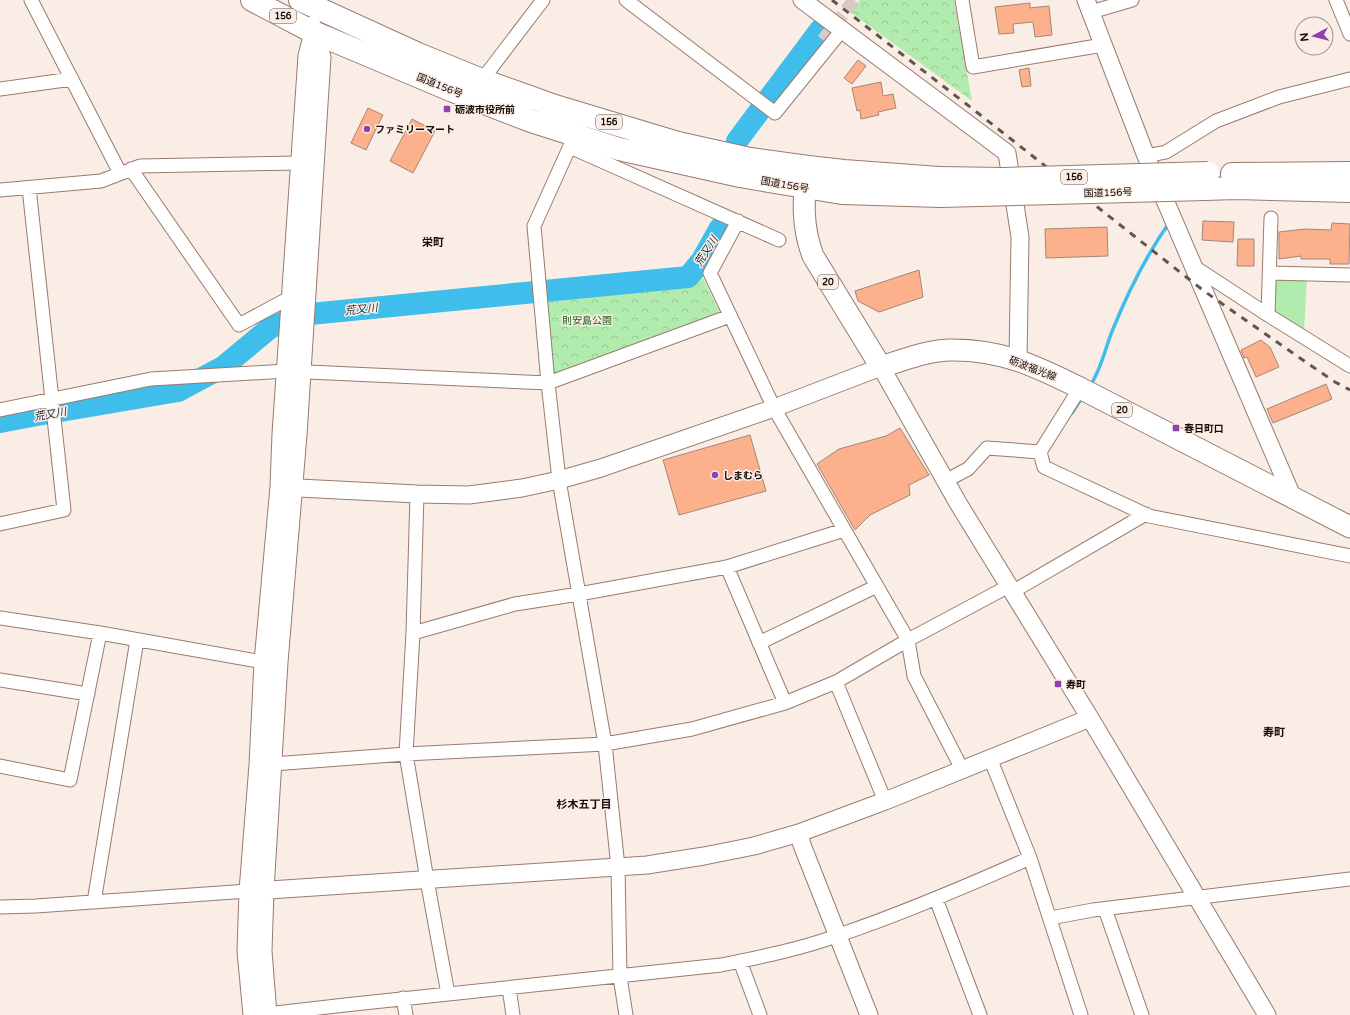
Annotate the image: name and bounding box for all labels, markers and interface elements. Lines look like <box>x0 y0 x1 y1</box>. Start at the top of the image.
road number: 156 <box>270 9 296 23</box>
north arrow <box>1294 16 1334 56</box>
text: N <box>1298 32 1312 42</box>
street label: 国道156号 <box>415 71 465 101</box>
marker: 砺波市役所前 <box>442 104 452 114</box>
place label: 砺波市役所前 <box>455 104 515 116</box>
road number: 156 <box>596 115 622 129</box>
marker: ファミリーマート <box>362 124 372 134</box>
place label: ファミリーマート <box>375 124 455 136</box>
road number: 156 <box>1061 170 1087 184</box>
street label: 国道156号 <box>760 175 810 195</box>
street label: 国道156号 <box>1083 186 1133 200</box>
water label: 荒又川 <box>692 233 721 269</box>
district label: 栄町 <box>422 236 444 249</box>
road number: 20 <box>818 275 838 289</box>
water label: 荒又川 <box>344 301 379 318</box>
park label: 則安島公園 <box>562 315 612 327</box>
street label: 砺波福光線 <box>1007 354 1058 383</box>
road number: 20 <box>1112 403 1132 417</box>
water label: 荒又川 <box>33 405 68 424</box>
marker: 春日町口 <box>1171 423 1181 433</box>
place label: 春日町口 <box>1184 423 1224 435</box>
marker: しまむら <box>710 470 720 480</box>
place label: しまむら <box>723 470 763 482</box>
marker: 寿町 <box>1053 679 1063 689</box>
place label: 寿町 <box>1066 679 1086 691</box>
district label: 寿町 <box>1263 726 1285 739</box>
district label: 杉木五丁目 <box>557 798 612 811</box>

